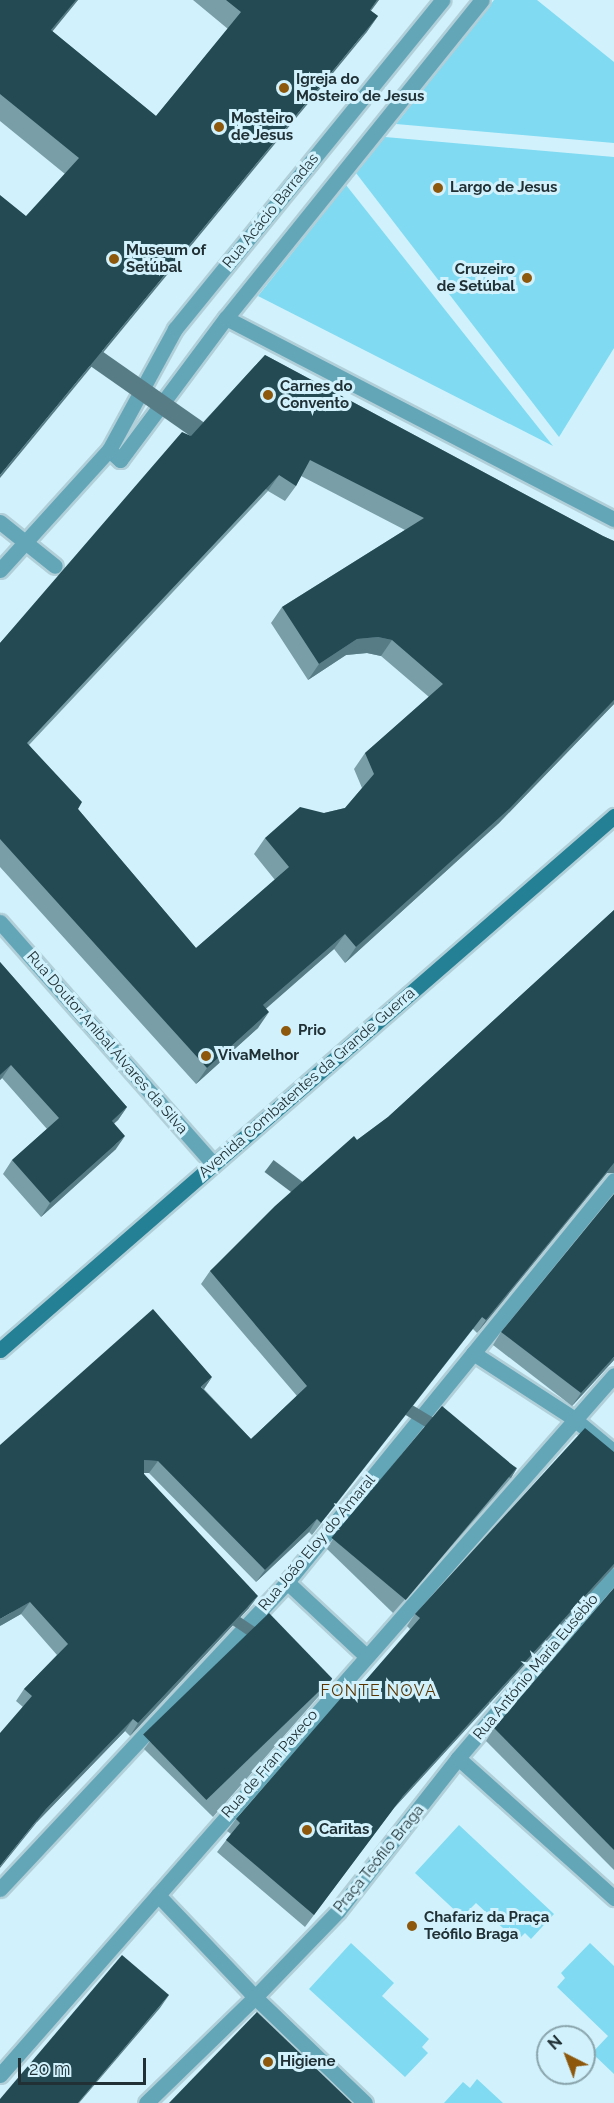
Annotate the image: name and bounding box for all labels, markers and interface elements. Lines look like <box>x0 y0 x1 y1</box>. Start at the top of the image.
place label: Igreja do Mosteiro de Jesus <box>296 70 425 105</box>
marker: Igreja do Mosteiro de Jesus <box>277 81 291 95</box>
place label: Mosteiro de Jesus <box>231 109 294 144</box>
marker: Mosteiro de Jesus <box>212 120 226 134</box>
street label: Rua Acácio Barradas <box>219 150 323 272</box>
place label: Largo de Jesus <box>450 179 558 197</box>
marker: Largo de Jesus <box>431 181 445 195</box>
place label: Museum of Setúbal <box>126 241 206 276</box>
marker: Museum of Setúbal <box>107 252 121 266</box>
place label: Cruzeiro de Setúbal <box>437 260 515 295</box>
marker: Cruzeiro de Setúbal <box>520 271 534 285</box>
place label: Carnes do Convento <box>280 377 353 412</box>
marker: Carnes do Convento <box>261 388 275 402</box>
street label: Rua Doutor Aníbal Álvares da Silva <box>22 947 192 1139</box>
street label: Avenida Combatentes da Grande Guerra <box>195 984 419 1182</box>
place label: Prio <box>298 1022 326 1040</box>
marker: Prio <box>279 1024 293 1038</box>
place label: VivaMelhor <box>218 1047 299 1065</box>
marker: VivaMelhor <box>199 1049 213 1063</box>
street label: Rua João Eloy do Amaral <box>255 1471 379 1615</box>
street label: Rua António Maria Eusébio <box>470 1590 602 1744</box>
district label: FONTE NOVA <box>321 1681 437 1701</box>
street label: Rua de Fran Paxeco <box>218 1706 322 1822</box>
street label: Praça Teófilo Braga <box>330 1802 428 1916</box>
place label: Caritas <box>319 1821 369 1839</box>
marker: Caritas <box>300 1823 314 1837</box>
place label: Chafariz da Praça Teófilo Braga <box>424 1908 549 1943</box>
marker: Chafariz da Praça Teófilo Braga <box>405 1919 419 1933</box>
north arrow <box>536 2025 596 2085</box>
text: N <box>544 2032 566 2054</box>
scale bar <box>21 2046 148 2084</box>
place label: Higiene <box>280 2053 335 2071</box>
marker: Higiene <box>261 2055 275 2069</box>
text: 20 m <box>29 2058 71 2079</box>

